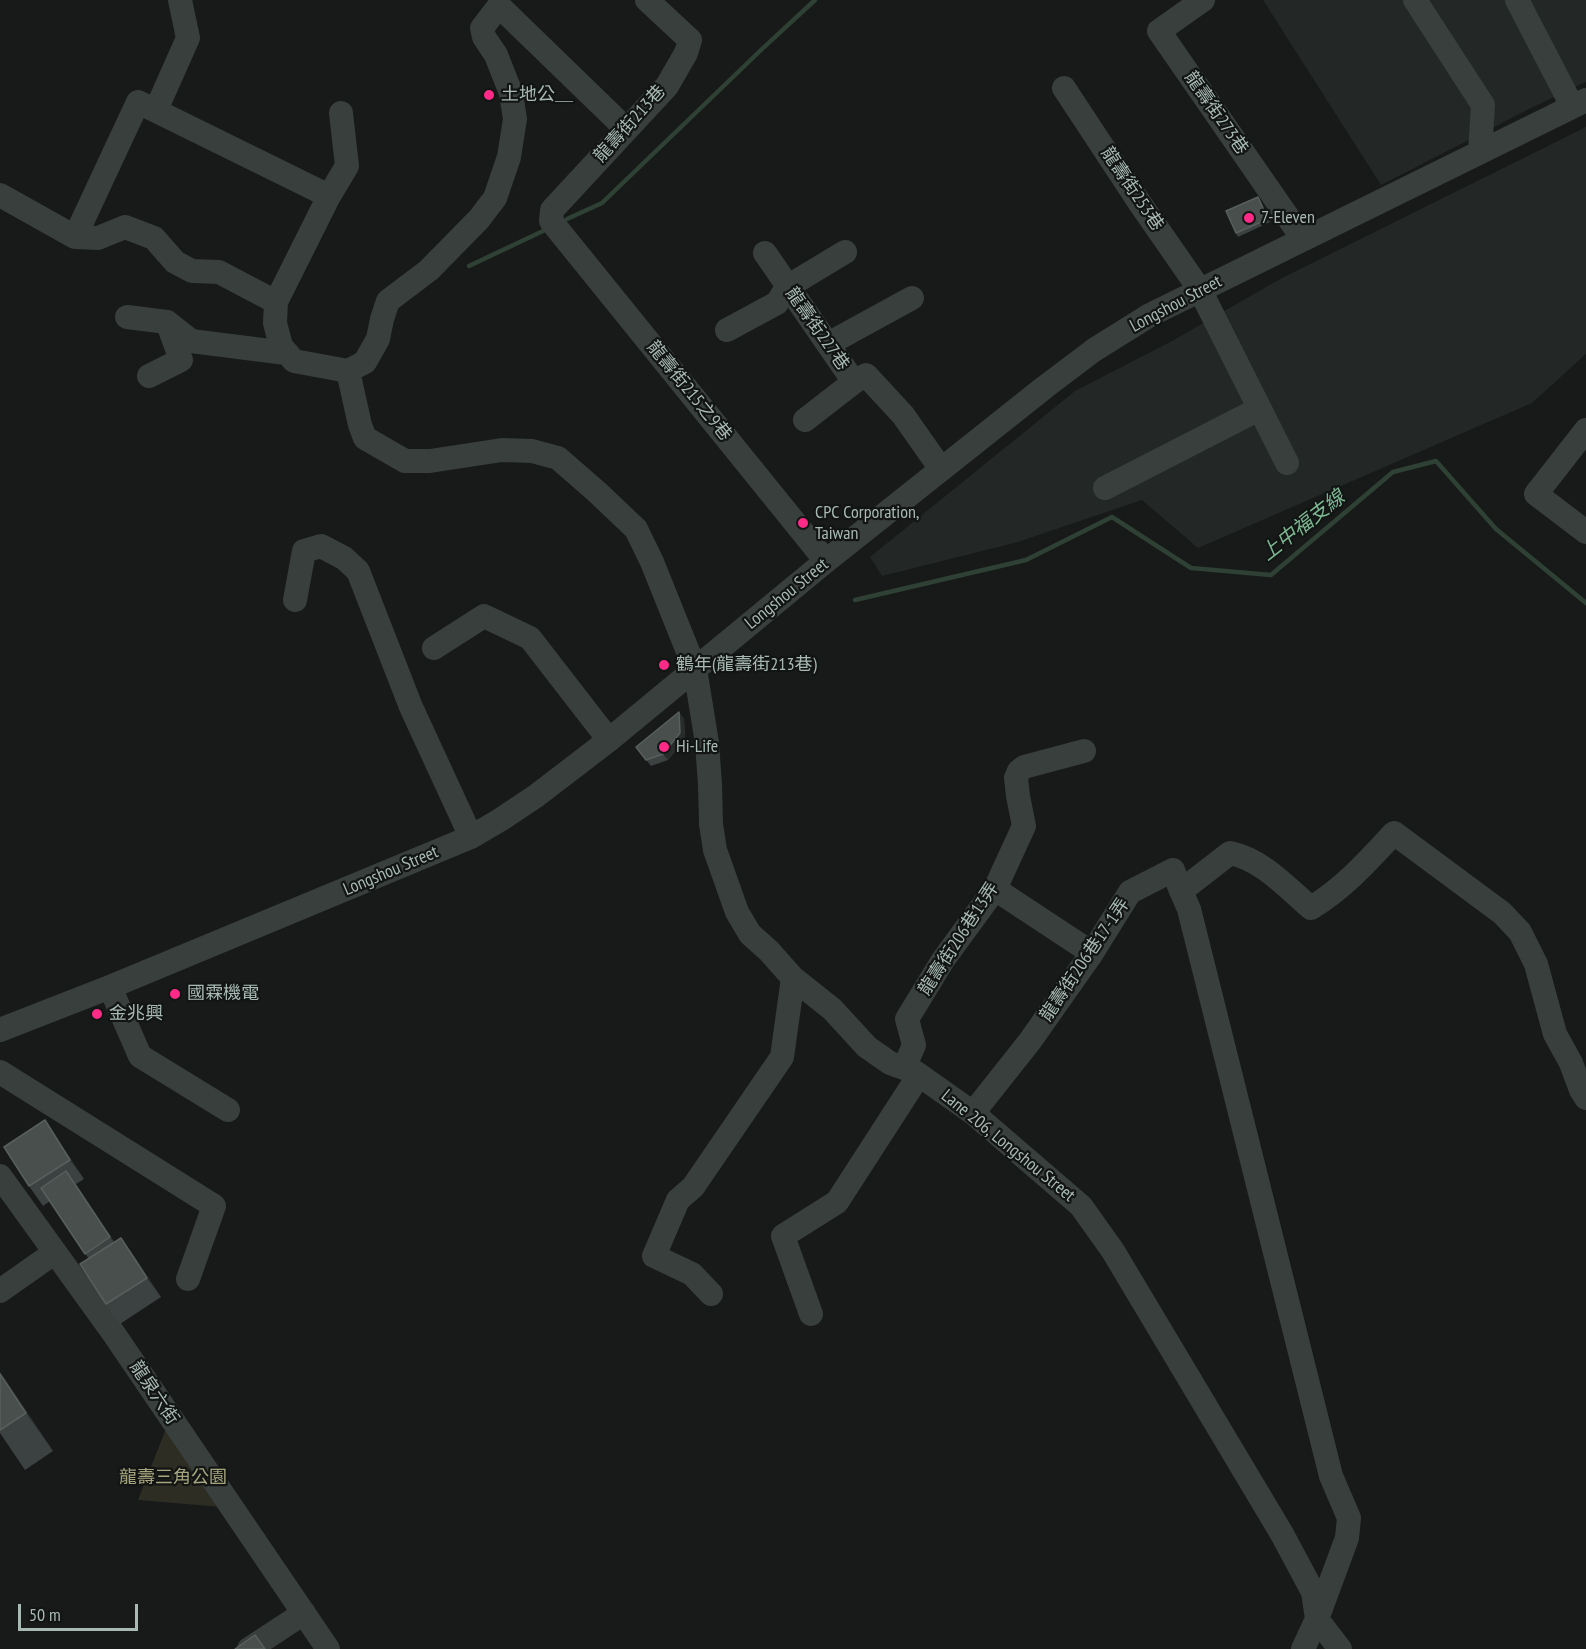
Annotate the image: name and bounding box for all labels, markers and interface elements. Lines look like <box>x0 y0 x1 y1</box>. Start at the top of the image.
street label: 龍壽街273巷 <box>1180 67 1252 159</box>
street label: 龍壽街213巷 <box>590 81 670 167</box>
place label: 土地公＿ <box>501 84 573 106</box>
marker: 土地公＿ <box>482 88 496 102</box>
street label: 龍壽街253巷 <box>1096 143 1168 235</box>
place label: 7-Eleven <box>1261 207 1315 229</box>
marker: 7-Eleven <box>1242 211 1256 225</box>
street label: Longshou Street <box>1126 271 1226 337</box>
street label: 龍壽街227巷 <box>781 283 853 375</box>
street label: 龍壽街215之9巷 <box>642 337 736 445</box>
water label: 上中福支線 <box>1256 486 1350 566</box>
place label: CPC Corporation, Taiwan <box>815 502 919 544</box>
marker: CPC Corporation, Taiwan <box>796 516 810 530</box>
street label: Longshou Street <box>741 554 833 634</box>
place label: 鶴年(龍壽街213巷) <box>676 654 817 676</box>
marker: 鶴年(龍壽街213巷) <box>657 658 671 672</box>
place label: Hi-Life <box>676 736 718 758</box>
marker: Hi-Life <box>657 740 671 754</box>
street label: Longshou Street <box>340 841 442 901</box>
street label: 龍壽街206巷13弄 <box>914 878 1004 1000</box>
street label: 龍壽街206巷17-1弄 <box>1036 894 1134 1026</box>
place label: 國霖機電 <box>187 983 259 1005</box>
marker: 國霖機電 <box>168 987 182 1001</box>
place label: 金兆興 <box>109 1003 163 1025</box>
marker: 金兆興 <box>90 1007 104 1021</box>
street label: Lane 206, Longshou Street <box>937 1085 1079 1207</box>
street label: 龍泉六街 <box>125 1357 183 1429</box>
park label: 龍壽三角公園 <box>119 1467 227 1489</box>
scale bar <box>21 1592 141 1630</box>
text: 50 m <box>29 1603 61 1626</box>

